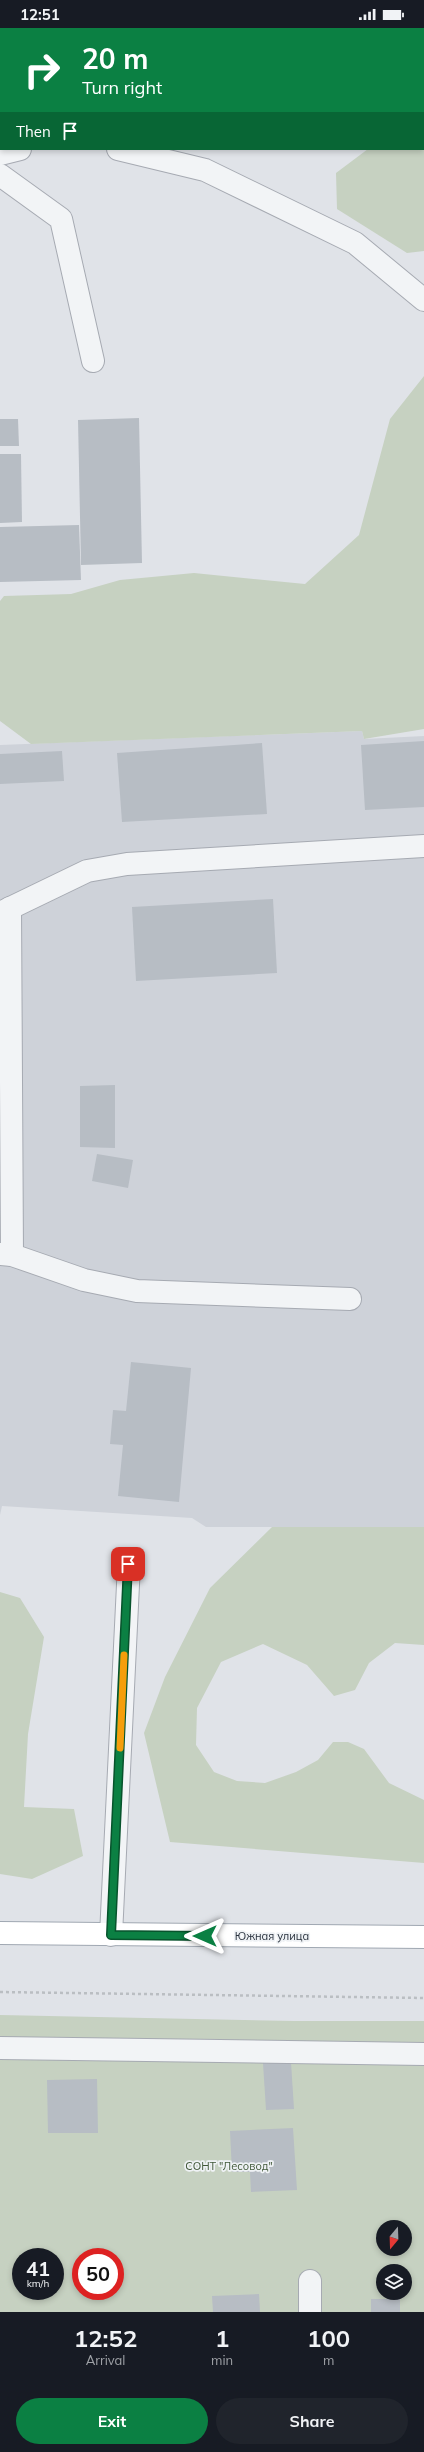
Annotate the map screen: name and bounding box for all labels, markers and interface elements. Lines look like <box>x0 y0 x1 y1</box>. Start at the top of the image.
text: 12:51 <box>20 5 60 24</box>
text: 20 m <box>82 41 148 76</box>
icon: right <box>16 44 68 96</box>
text: Turn right <box>82 76 162 99</box>
icon: arrive <box>59 120 81 142</box>
text: Then <box>16 122 51 141</box>
pin <box>111 1547 145 1581</box>
icon: arrive <box>117 1553 139 1575</box>
position arrow <box>184 1915 226 1957</box>
street label: Южная улица <box>235 1929 309 1943</box>
park label: СОНТ "Лесовод" <box>185 2159 273 2173</box>
north arrow <box>376 2220 412 2256</box>
map controls <box>376 2220 412 2300</box>
speed limit sign: 50 <box>72 2248 124 2300</box>
text: 41 <box>26 2256 50 2281</box>
button: layers <box>376 2264 412 2300</box>
text: km/h <box>27 2277 49 2290</box>
text: 12:52 <box>74 2323 137 2353</box>
text: 1 <box>215 2323 229 2353</box>
text: 100 <box>307 2323 350 2353</box>
text: Arrival <box>86 2352 125 2368</box>
text: min <box>211 2352 233 2368</box>
text: m <box>323 2352 334 2368</box>
button: Exit <box>16 2398 208 2444</box>
button: Share <box>216 2398 408 2444</box>

